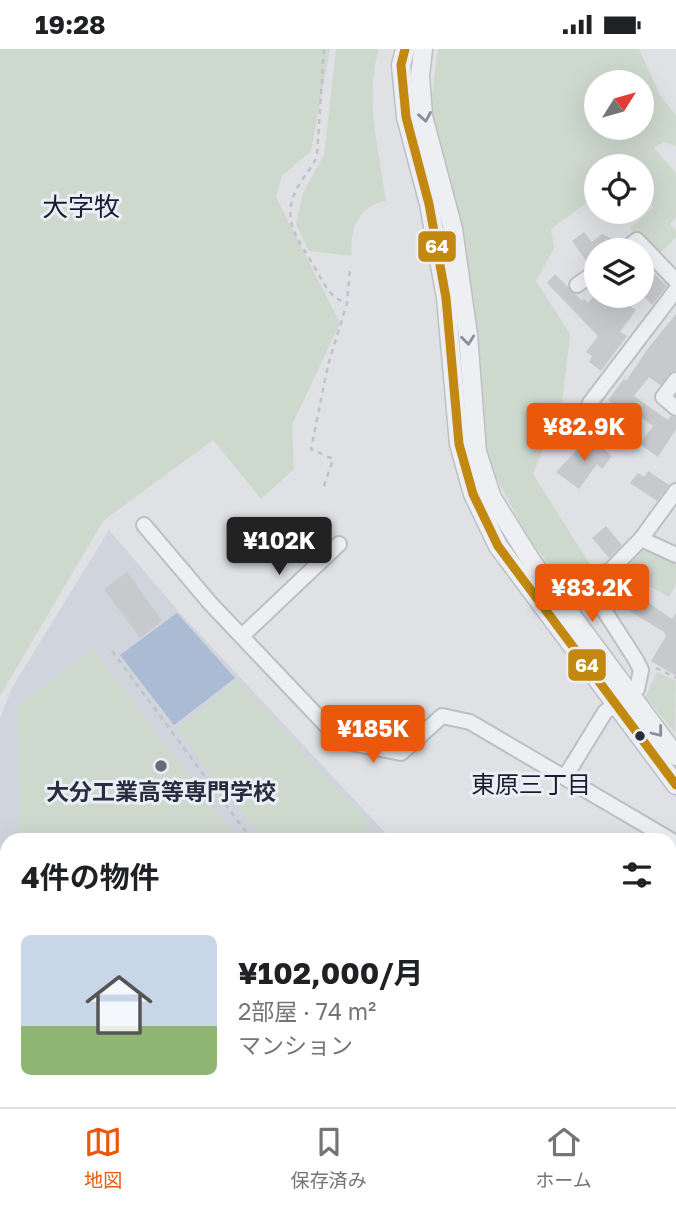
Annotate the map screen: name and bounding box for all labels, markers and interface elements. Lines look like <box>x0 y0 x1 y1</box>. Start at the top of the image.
text: 19:28 <box>35 9 106 40</box>
north arrow <box>584 70 654 140</box>
map controls <box>584 70 654 308</box>
one-way arrow <box>416 111 431 123</box>
button: locate <box>584 154 654 224</box>
district label: 大字牧 <box>42 191 120 222</box>
line badge: 64 <box>417 230 457 263</box>
text: 64 <box>425 234 449 257</box>
button: layers <box>584 238 654 308</box>
one-way arrow <box>461 334 476 345</box>
pin: ¥82.9K <box>527 403 641 463</box>
text: ¥82.9K <box>543 412 625 440</box>
pin: ¥102K <box>230 517 328 577</box>
text: ¥102K <box>243 526 315 554</box>
pin: ¥83.2K <box>535 565 649 624</box>
text: ¥83.2K <box>551 573 633 601</box>
line badge: 64 <box>567 648 607 682</box>
text: 64 <box>575 653 599 676</box>
pin: ¥185K <box>324 705 422 765</box>
text: ¥185K <box>337 714 409 742</box>
one-way arrow <box>649 724 662 737</box>
unlabelled marker <box>633 729 647 743</box>
marker: 大分工業高等専門学校 <box>153 758 169 774</box>
district label: 東原三丁目 <box>471 769 591 798</box>
place label: 大分工業高等専門学校 <box>46 777 276 805</box>
icon: filters <box>618 856 656 894</box>
text: 4件の物件 <box>21 859 160 895</box>
text: ¥102,000/月 <box>238 955 424 991</box>
icon: home <box>77 963 161 1047</box>
text: 2部屋 · 74 m² <box>238 997 376 1025</box>
text: マンション <box>238 1031 353 1059</box>
tab: 地図 <box>84 1123 122 1192</box>
tab: 保存済み <box>291 1123 367 1192</box>
tab: ホーム <box>535 1123 592 1192</box>

